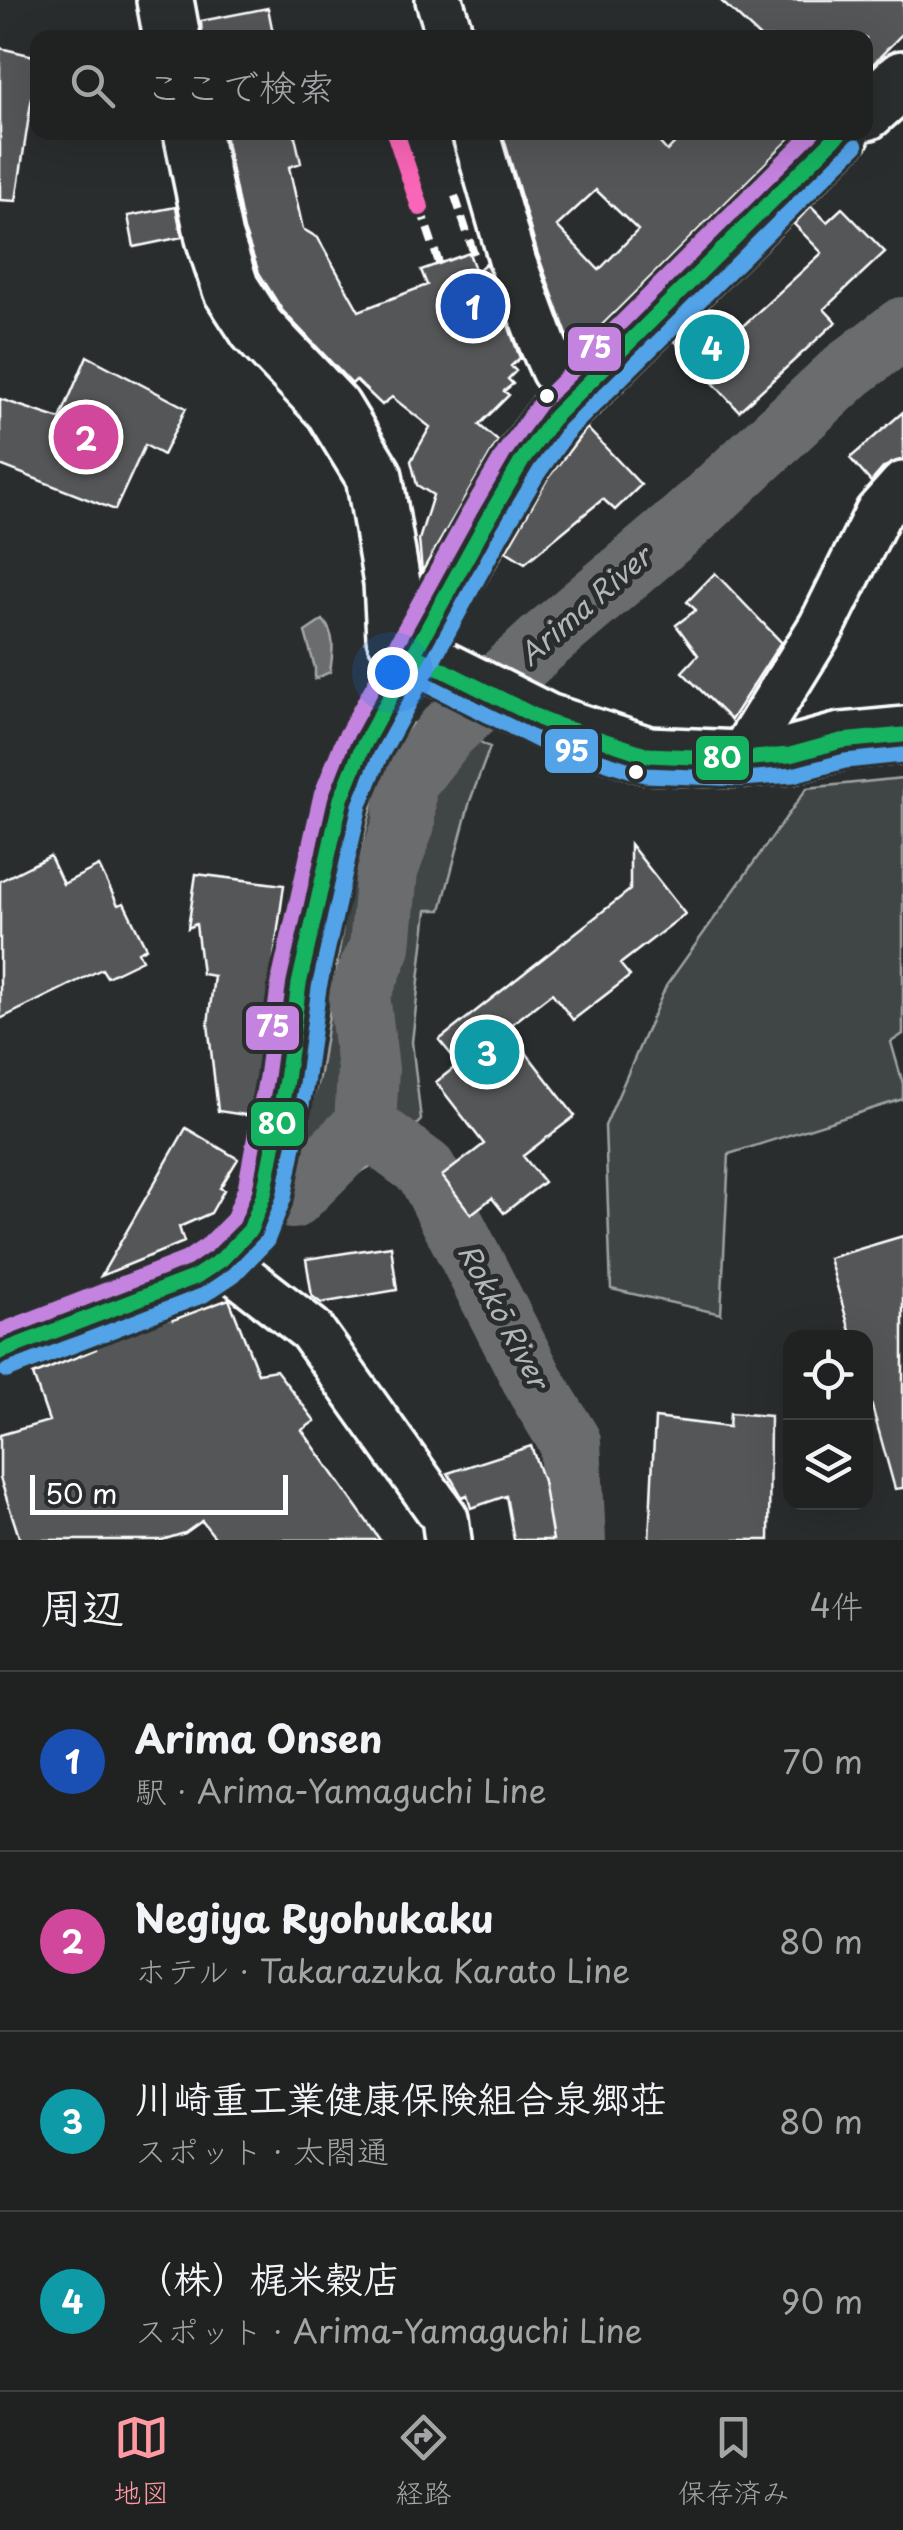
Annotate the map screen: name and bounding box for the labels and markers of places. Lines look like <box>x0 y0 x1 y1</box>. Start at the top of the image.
pin: 1 <box>440 268 506 344</box>
pin: 4 <box>680 310 744 384</box>
unlabelled marker <box>537 386 557 406</box>
pin: 2 <box>54 400 118 474</box>
unlabelled marker <box>626 762 646 782</box>
pin: 3 <box>454 1014 520 1090</box>

